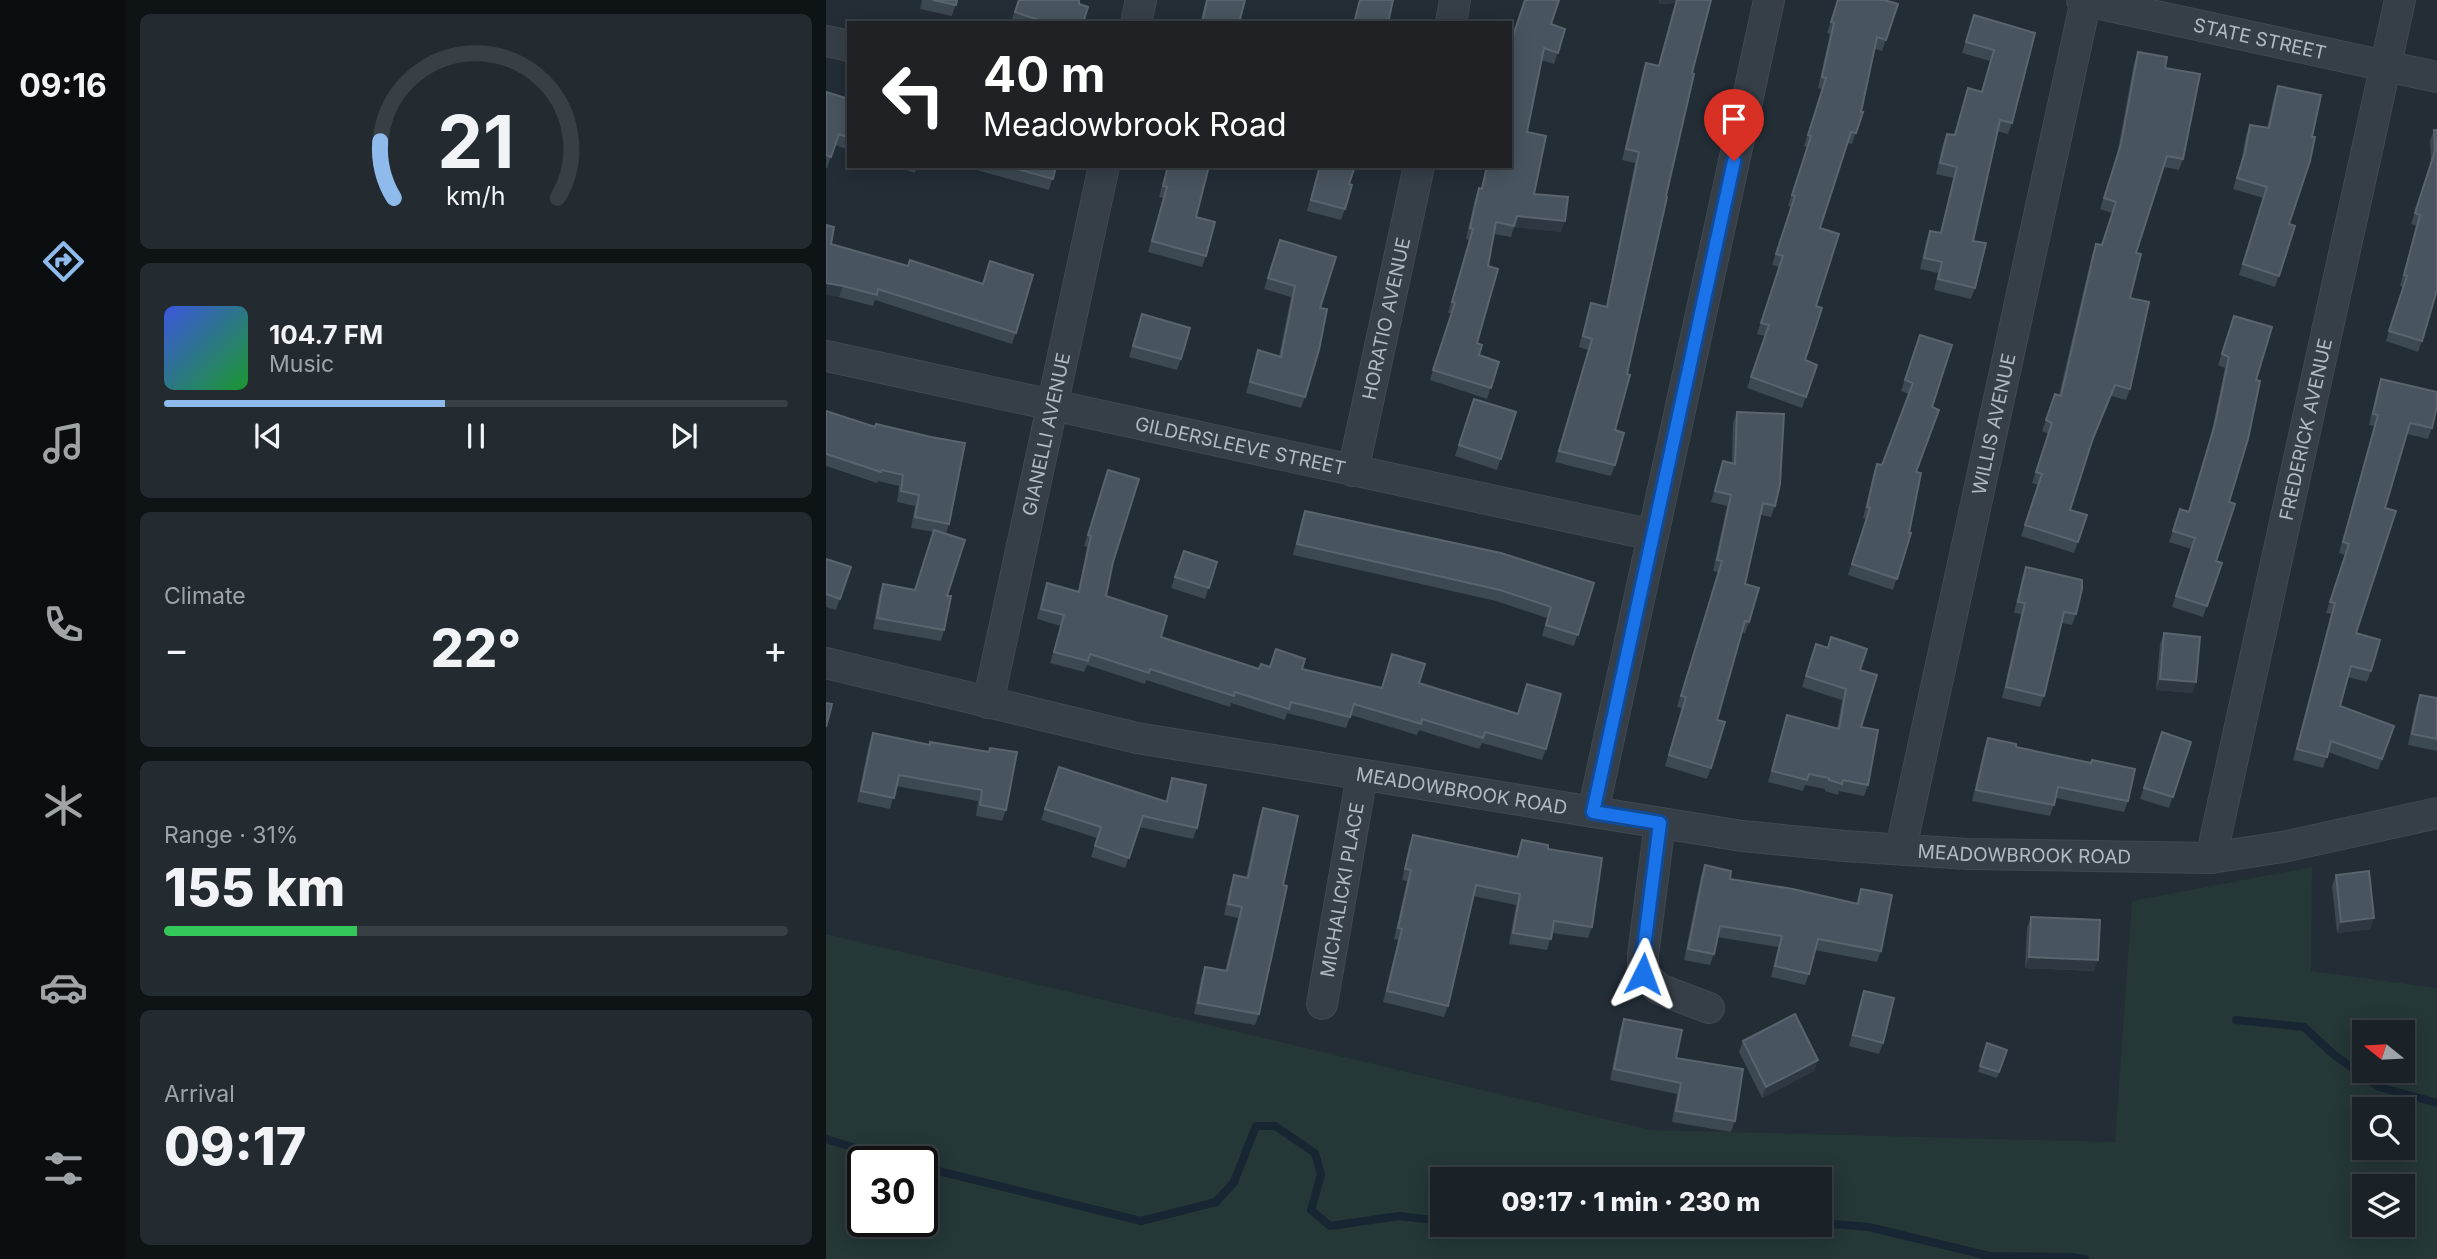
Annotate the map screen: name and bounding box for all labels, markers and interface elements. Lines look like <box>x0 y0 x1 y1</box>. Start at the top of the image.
street label: STATE STREET <box>2191 13 2328 65</box>
text: 40 m <box>983 45 1106 104</box>
icon: left <box>868 49 959 140</box>
text: 09:16 <box>19 66 107 105</box>
pin <box>1704 89 1764 161</box>
text: 21 <box>437 97 515 186</box>
icon: arrive <box>1715 100 1753 138</box>
text: Meadowbrook Road <box>983 105 1286 144</box>
text: km/h <box>446 180 506 210</box>
street label: HORATIO AVENUE <box>1358 235 1415 402</box>
icon: directions <box>39 237 88 286</box>
text: 104.7 FM <box>269 319 383 350</box>
street label: FREDERICK AVENUE <box>2275 336 2337 522</box>
text: Music <box>269 350 334 378</box>
street label: GIANELLI AVENUE <box>1018 351 1075 518</box>
street label: WILLIS AVENUE <box>1967 351 2021 497</box>
street label: GILDERSLEEVE STREET <box>1133 412 1348 480</box>
icon: previous <box>249 417 287 455</box>
icon: pause <box>457 417 495 455</box>
icon: next <box>665 417 703 455</box>
icon: music <box>39 419 88 468</box>
text: Climate <box>164 582 246 610</box>
icon: phone <box>39 600 88 649</box>
text: 22° <box>431 617 521 680</box>
text: − <box>164 626 189 672</box>
text: + <box>763 626 788 672</box>
street label: MEADOWBROOK ROAD <box>1355 763 1569 820</box>
icon: climate <box>39 781 88 830</box>
street label: MICHALICKI PLACE <box>1316 801 1369 979</box>
text: Range · 31% <box>164 821 298 849</box>
street label: MEADOWBROOK ROAD <box>1917 840 2131 869</box>
text: 155 km <box>164 856 345 919</box>
position arrow <box>1606 937 1680 1011</box>
icon: car <box>39 963 88 1012</box>
north arrow <box>2352 1020 2415 1083</box>
map controls <box>2352 1020 2415 1237</box>
text: Arrival <box>164 1080 235 1108</box>
button: search <box>2352 1097 2415 1160</box>
text: 09:17 <box>164 1115 306 1178</box>
icon: filters <box>39 1144 88 1193</box>
speed limit sign: 30 <box>847 1146 938 1237</box>
button: layers <box>2352 1174 2415 1237</box>
text: 09:17 · 1 min · 230 m <box>1502 1186 1760 1217</box>

